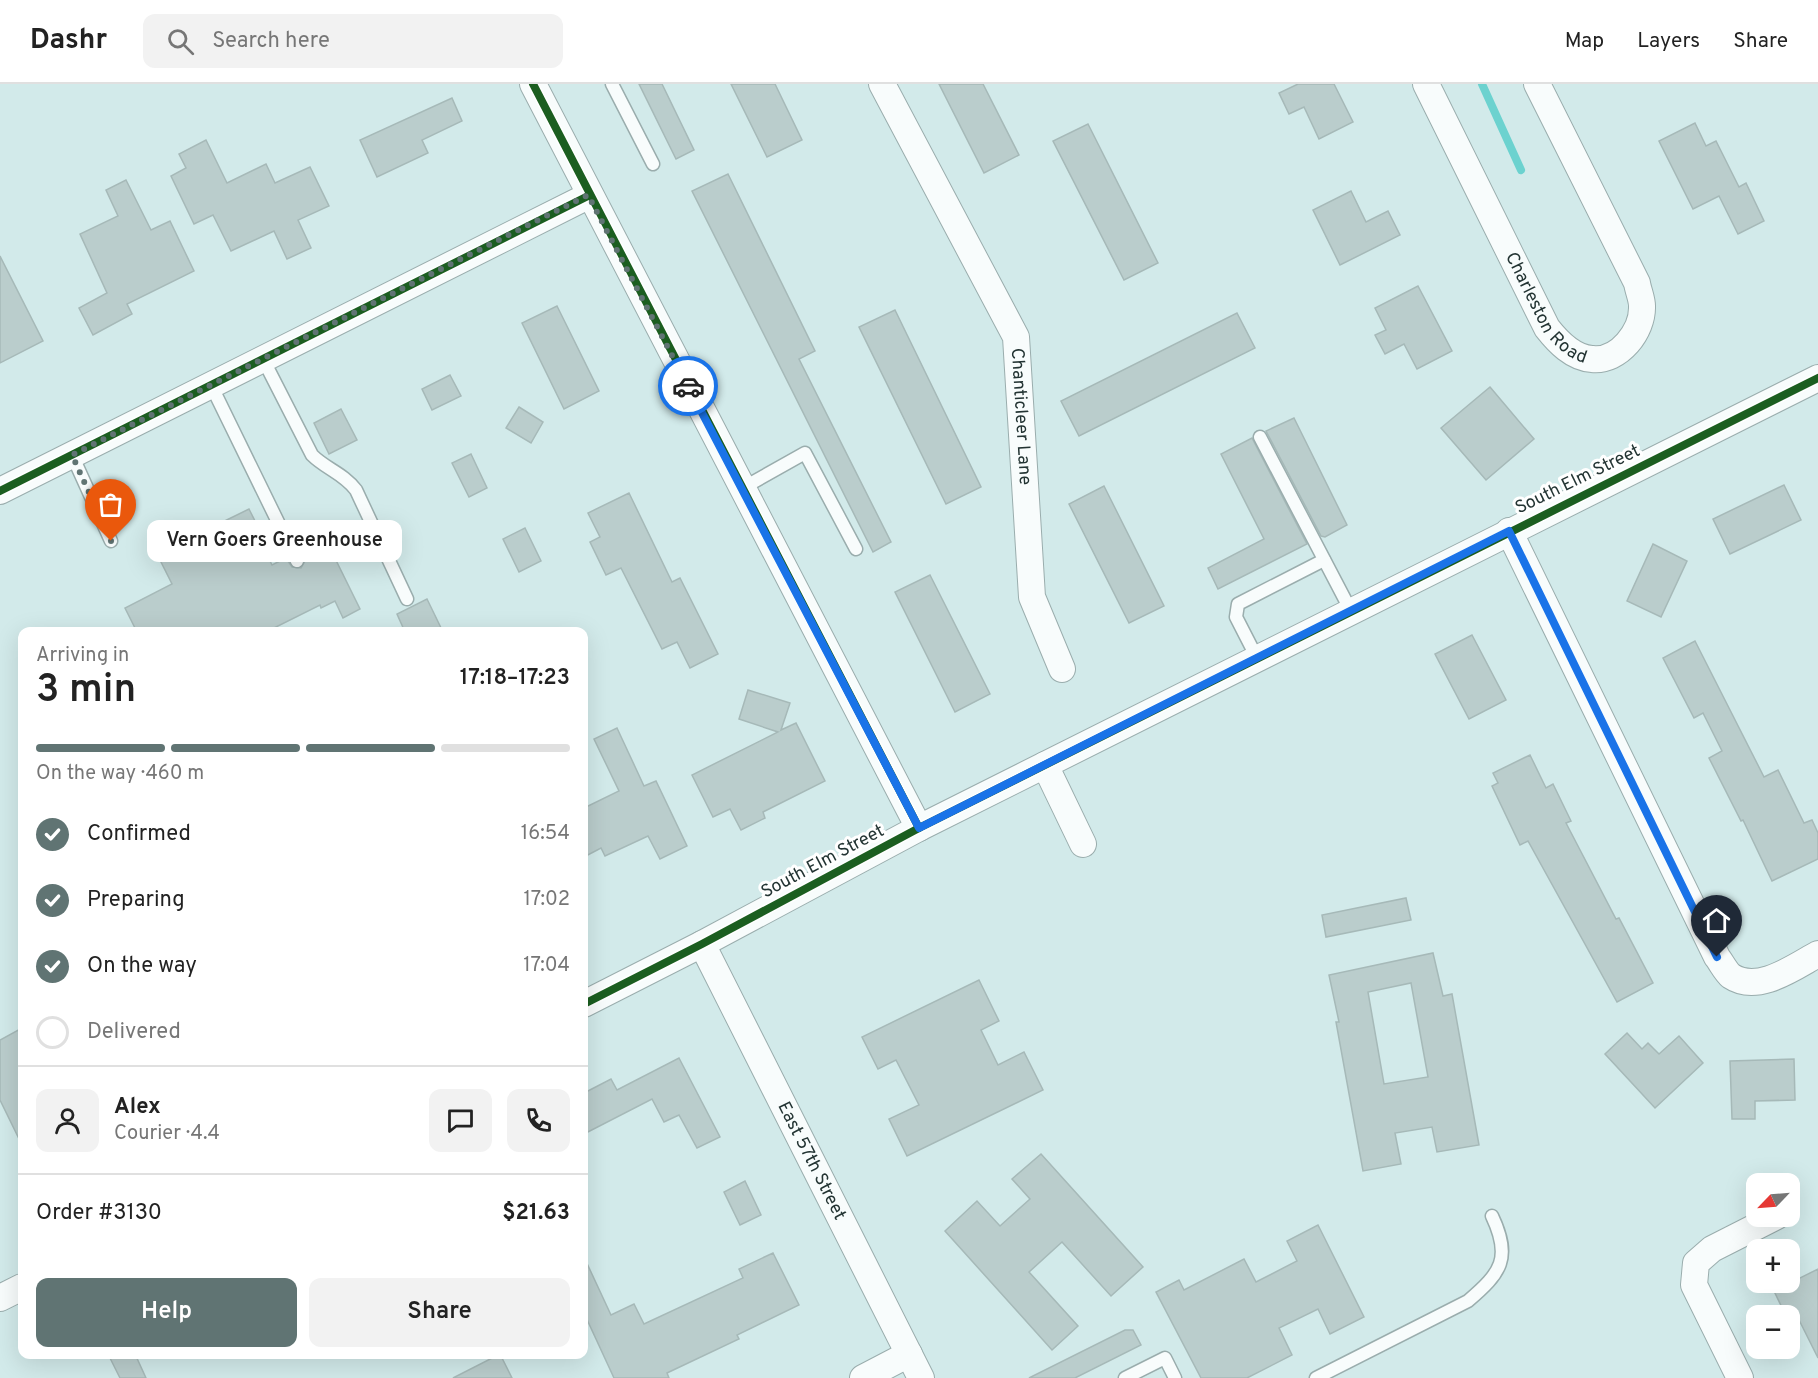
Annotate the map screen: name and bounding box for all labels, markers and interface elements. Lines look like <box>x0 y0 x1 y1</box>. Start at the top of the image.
search box <box>143 14 563 68</box>
text: Dashr <box>30 23 107 59</box>
icon: search <box>164 25 197 58</box>
text: Search here <box>212 28 330 55</box>
text: Map <box>1565 28 1604 55</box>
text: Layers <box>1637 28 1700 55</box>
text: Share <box>1733 28 1788 55</box>
street label: Charleston Road <box>1500 248 1590 369</box>
street label: Chanticleer Lane <box>1005 347 1037 486</box>
courier <box>658 356 718 416</box>
icon: car <box>672 370 705 403</box>
street label: South Elm Street <box>1512 440 1644 520</box>
pin <box>85 479 136 541</box>
icon: bag <box>94 488 127 521</box>
callout: Vern Goers Greenhouse <box>147 520 402 562</box>
text: Vern Goers Greenhouse <box>166 528 383 554</box>
text: Arriving in <box>36 643 129 669</box>
text: 17:18–17:23 <box>460 665 570 692</box>
text: 3 min <box>36 667 136 716</box>
text: On the way · 460 m <box>36 761 204 787</box>
icon: check <box>36 818 69 851</box>
street label: South Elm Street <box>758 820 888 904</box>
text: Confirmed <box>87 821 191 848</box>
text: 16:54 <box>521 821 570 847</box>
icon: check <box>36 884 69 917</box>
text: Preparing <box>87 887 185 914</box>
text: 17:02 <box>523 887 570 913</box>
pin <box>1691 895 1742 957</box>
icon: home <box>1700 904 1733 937</box>
icon: check <box>36 950 69 983</box>
text: On the way <box>87 953 197 980</box>
text: 17:04 <box>523 953 570 979</box>
text: Delivered <box>87 1019 181 1046</box>
button: person <box>36 1089 99 1152</box>
button: chat <box>429 1089 492 1152</box>
button: phone <box>507 1089 570 1152</box>
text: Alex <box>114 1094 161 1121</box>
street label: East 57th Street <box>772 1098 851 1224</box>
text: Courier · 4.4 <box>114 1121 220 1147</box>
north arrow <box>1746 1173 1800 1227</box>
map controls <box>1746 1173 1800 1359</box>
text: Order #3130 <box>36 1200 162 1227</box>
text: $21.63 <box>502 1200 570 1227</box>
button: + <box>1746 1239 1800 1293</box>
button: Help <box>36 1278 297 1347</box>
button: Share <box>309 1278 570 1347</box>
button: − <box>1746 1305 1800 1359</box>

